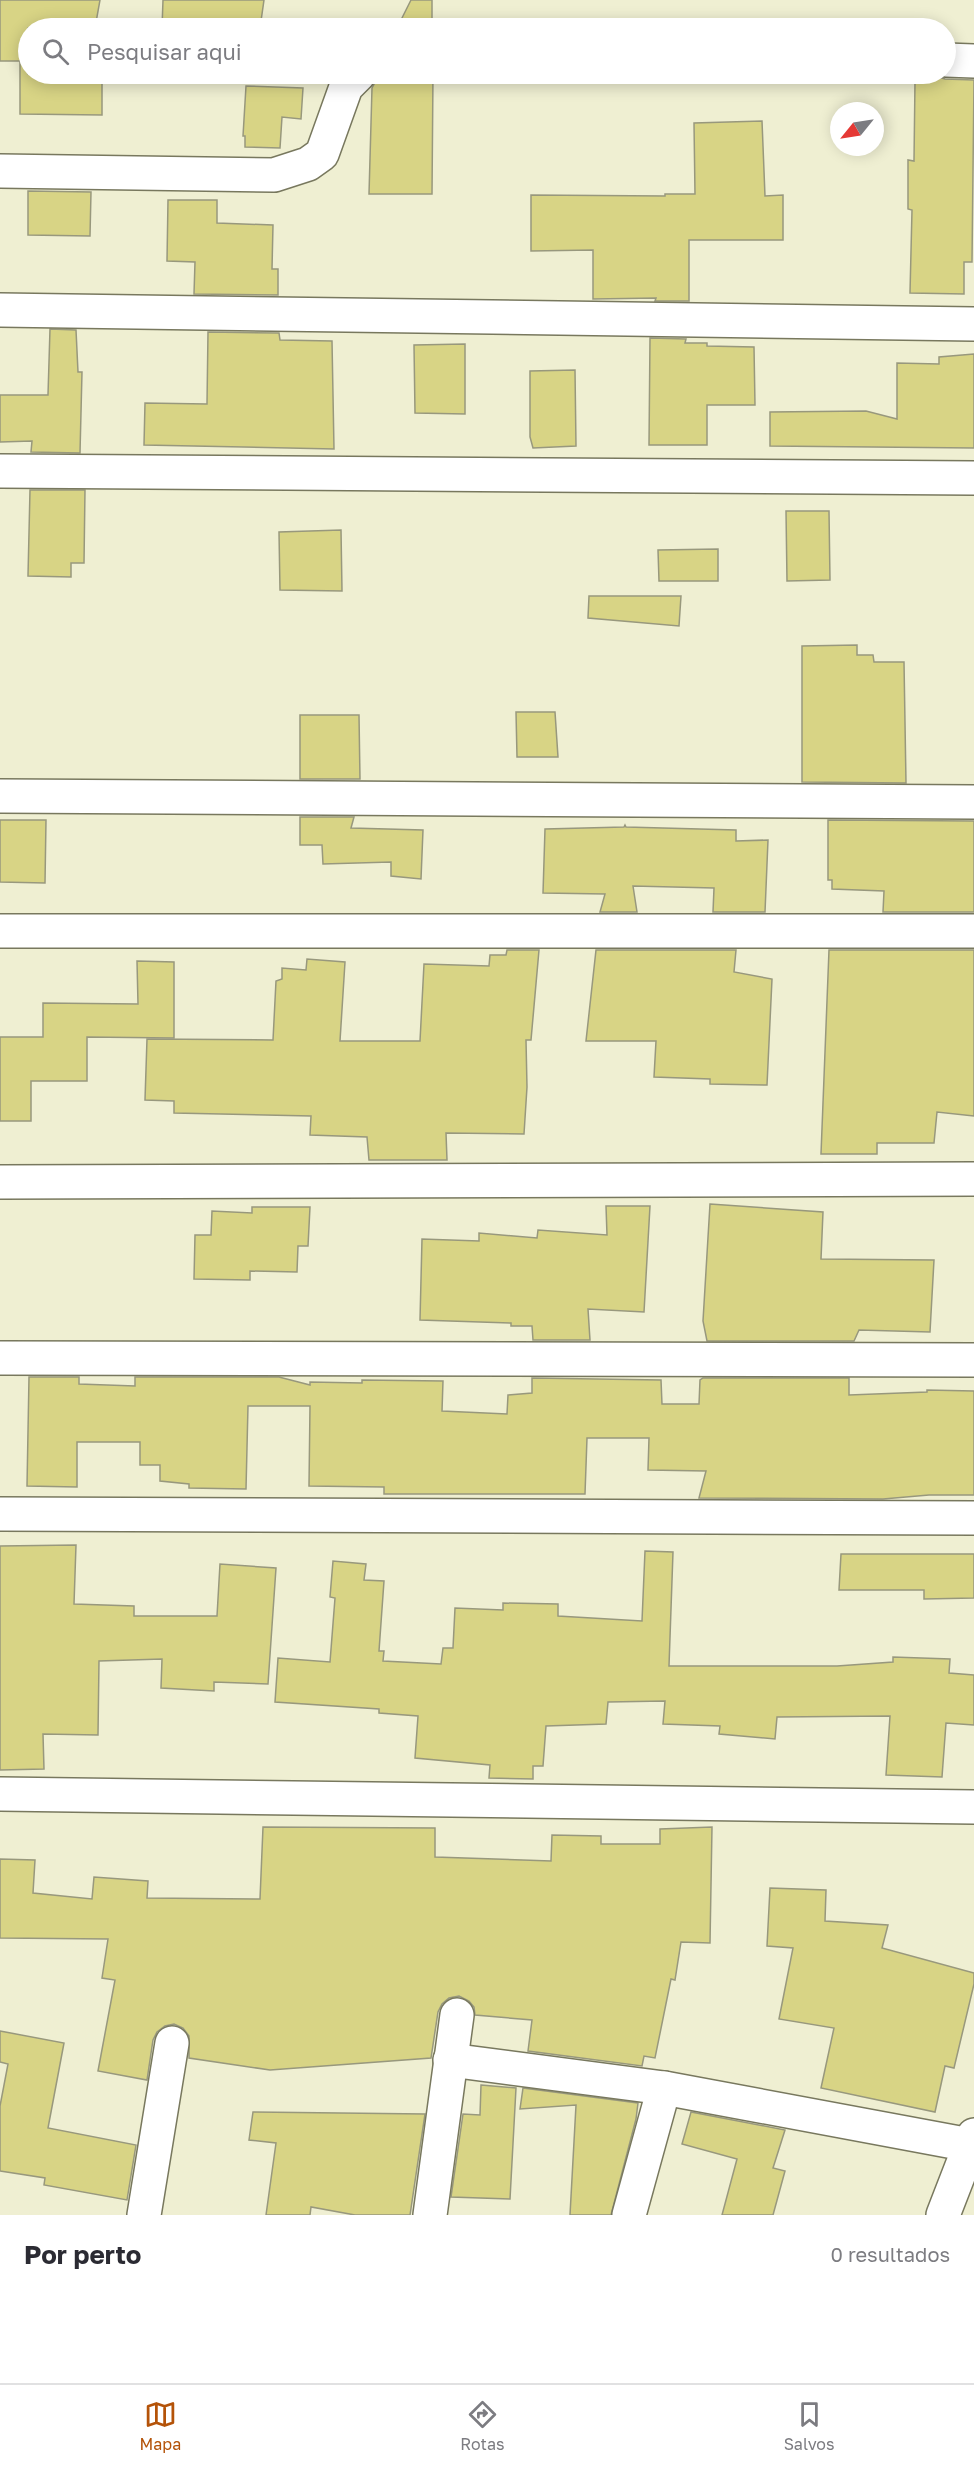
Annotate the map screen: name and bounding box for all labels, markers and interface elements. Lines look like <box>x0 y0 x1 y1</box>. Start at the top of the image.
search box <box>18 18 956 84</box>
icon: search <box>39 35 72 68</box>
text: Pesquisar aqui <box>87 38 242 65</box>
north arrow <box>830 102 884 156</box>
text: Por perto <box>24 2239 141 2270</box>
text: 0 resultados <box>831 2242 950 2266</box>
tab: Mapa <box>140 2398 181 2454</box>
tab: Rotas <box>460 2398 505 2454</box>
tab: Salvos <box>784 2398 834 2454</box>

